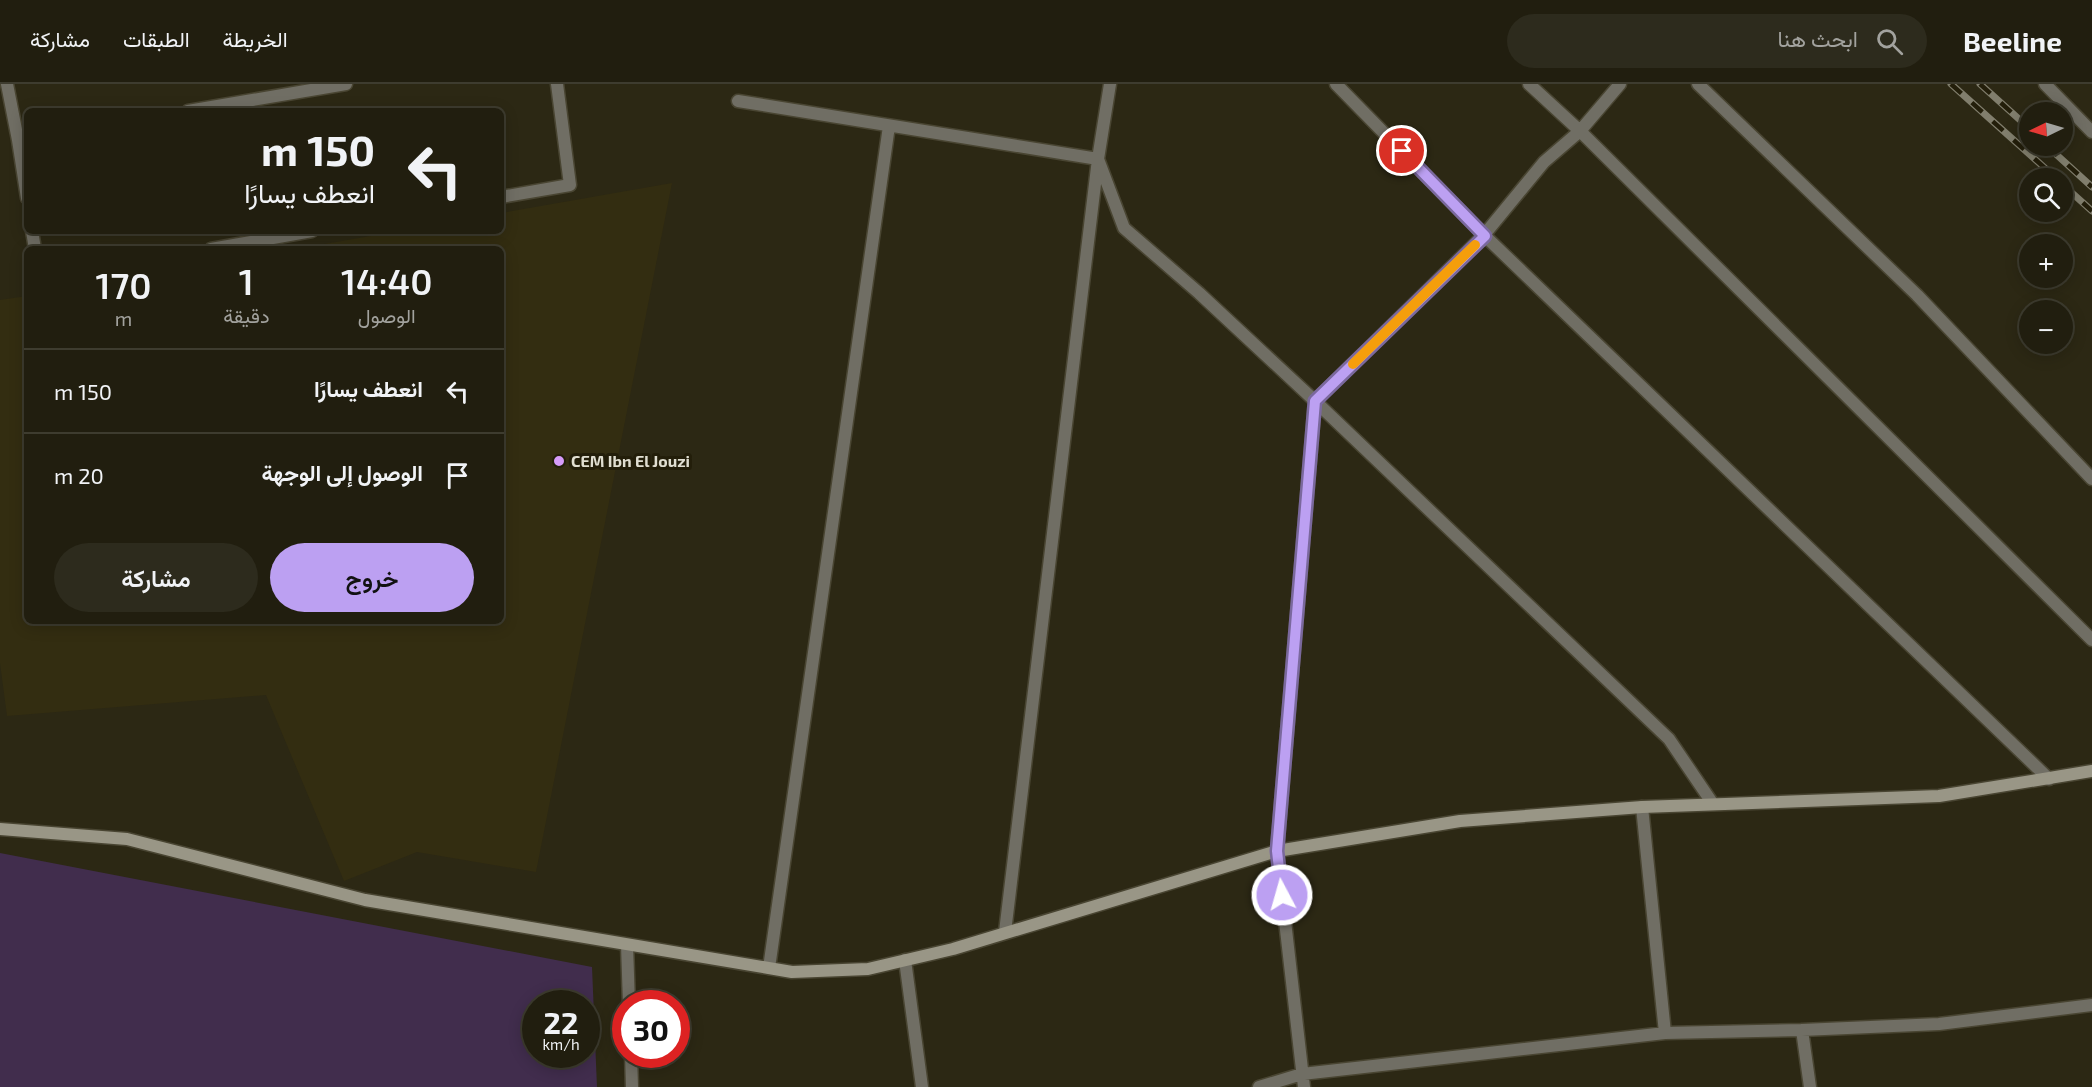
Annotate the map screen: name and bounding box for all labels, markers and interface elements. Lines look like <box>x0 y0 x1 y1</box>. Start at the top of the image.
search box <box>1507 14 1927 68</box>
text: Beeline <box>1963 24 2062 58</box>
text: ابحث هنا <box>1778 25 1858 51</box>
icon: search <box>1873 25 1906 58</box>
text: مشاركة <box>30 26 90 51</box>
text: الطبقات <box>123 26 190 51</box>
text: الخريطة <box>223 26 288 51</box>
north arrow <box>2019 102 2073 156</box>
map controls <box>2019 102 2073 354</box>
text: 150 m <box>261 124 375 174</box>
pin <box>1376 125 1427 176</box>
icon: left <box>396 132 474 210</box>
icon: arrive <box>1385 134 1418 167</box>
button: search <box>2019 168 2073 222</box>
text: انعطف يسارًا <box>244 176 375 208</box>
button: + <box>2019 234 2073 288</box>
text: 1 <box>239 259 254 302</box>
text: 14:40 <box>341 259 432 302</box>
text: 170 <box>96 263 152 306</box>
button: − <box>2019 300 2073 354</box>
text: دقيقة <box>223 303 269 327</box>
text: الوصول <box>358 303 416 327</box>
text: m <box>115 306 132 330</box>
text: انعطف يسارًا <box>314 375 423 401</box>
icon: left <box>441 375 474 408</box>
text: 150 m <box>54 378 112 404</box>
place label: CEM Ibn El Jouzi <box>571 451 690 470</box>
marker: CEM Ibn El Jouzi <box>552 454 566 468</box>
text: الوصول إلى الوجهة <box>261 459 423 485</box>
icon: arrive <box>441 459 474 492</box>
text: 20 m <box>54 462 104 488</box>
button: مشاركة <box>54 543 258 612</box>
button: خروج <box>270 543 474 612</box>
position arrow <box>1250 863 1314 927</box>
speed limit sign: 30 <box>612 990 690 1068</box>
text: 22 <box>544 1004 578 1040</box>
text: km/h <box>542 1035 580 1053</box>

